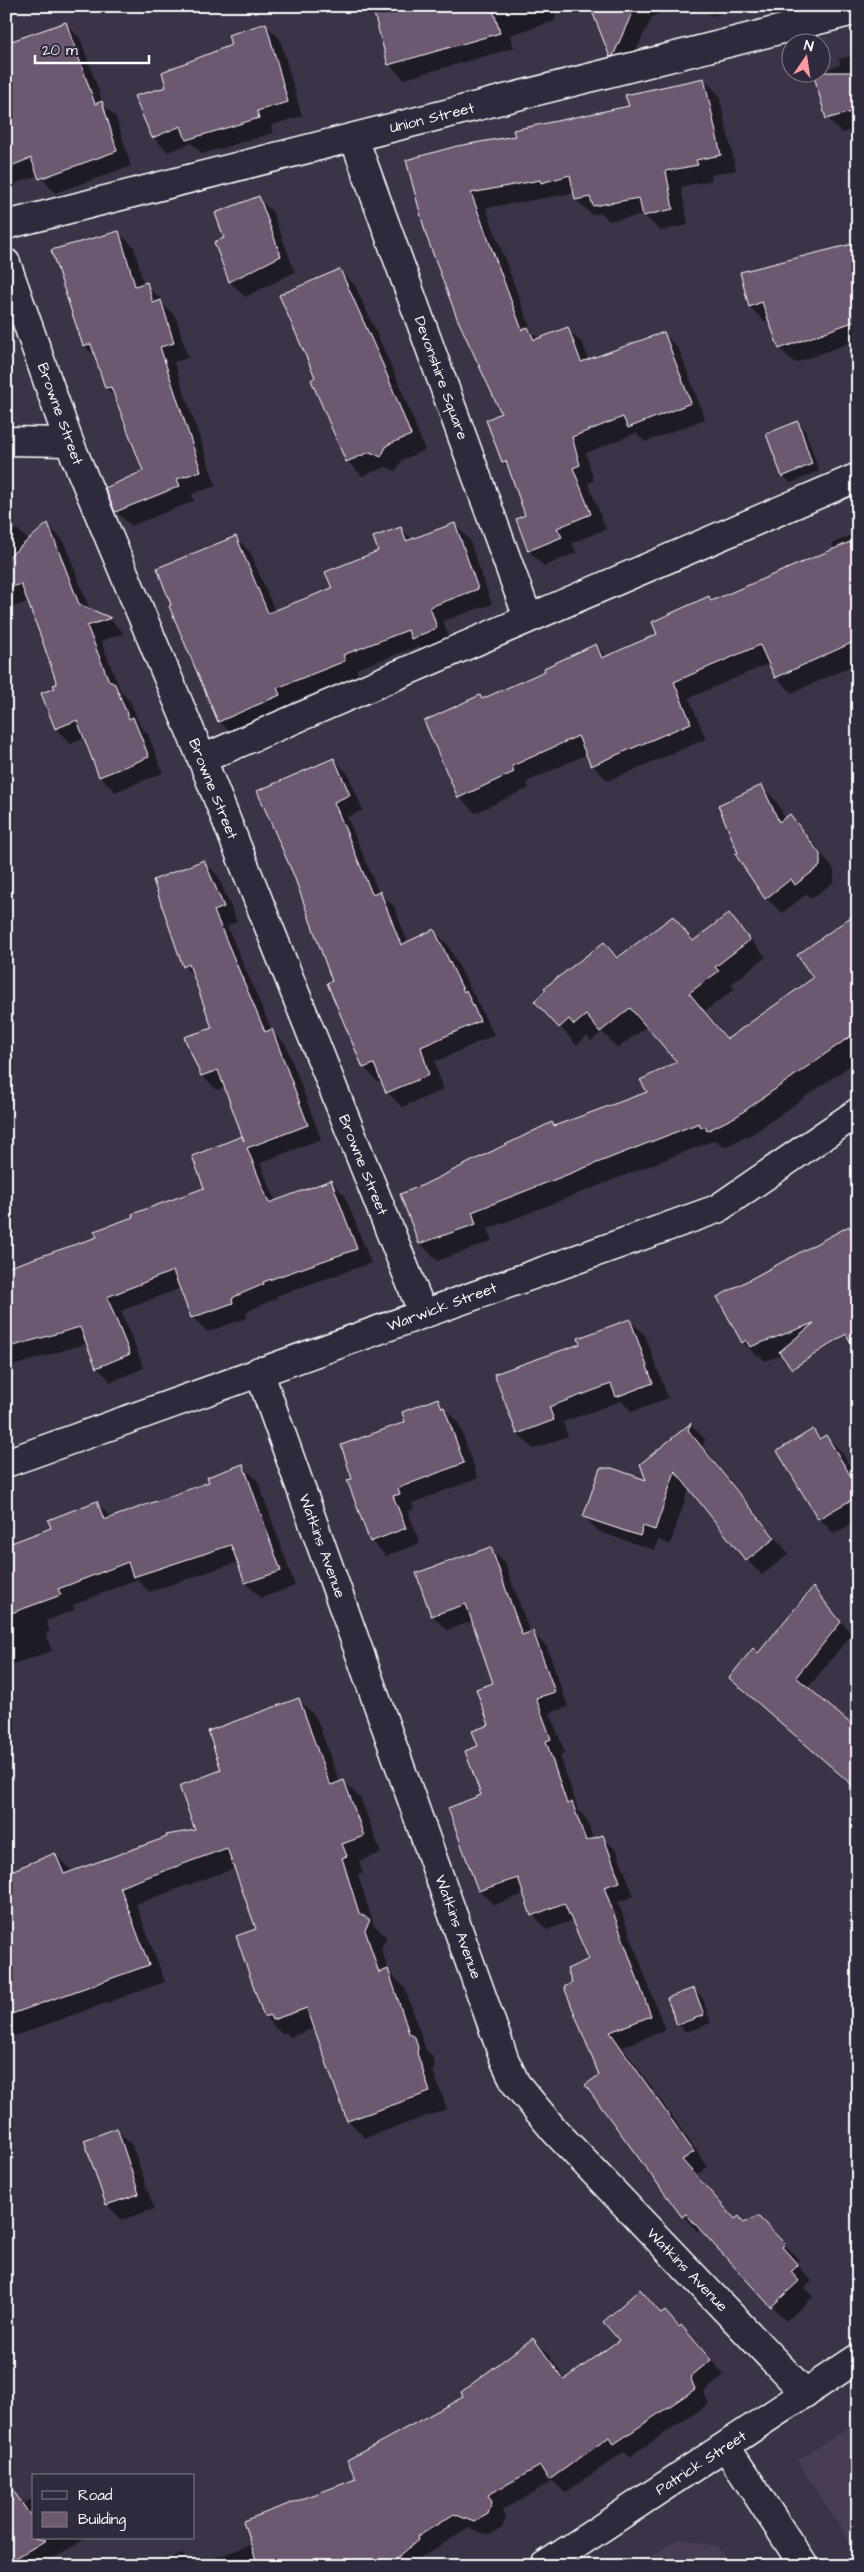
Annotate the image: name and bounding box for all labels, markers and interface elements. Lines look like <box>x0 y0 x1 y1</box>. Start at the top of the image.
scale bar <box>35 32 149 64</box>
north arrow <box>782 32 832 82</box>
text: N <box>802 36 815 57</box>
text: 20 m <box>42 40 78 61</box>
street label: Union Street <box>388 97 476 139</box>
street label: Devonshire Square <box>409 313 473 443</box>
street label: Browne Street <box>32 360 88 468</box>
street label: Browne Street <box>183 735 243 843</box>
street label: Browne Street <box>333 1111 393 1219</box>
street label: Warwick Street <box>384 1277 500 1337</box>
street label: Watkins Avenue <box>293 1491 351 1601</box>
street label: Watkins Avenue <box>429 1872 487 1982</box>
street label: Watkins Avenue <box>642 2223 732 2317</box>
street label: Patrick Street <box>651 2426 751 2500</box>
legend <box>32 2474 195 2540</box>
text: Road <box>78 2485 113 2506</box>
text: Building <box>78 2509 126 2531</box>

